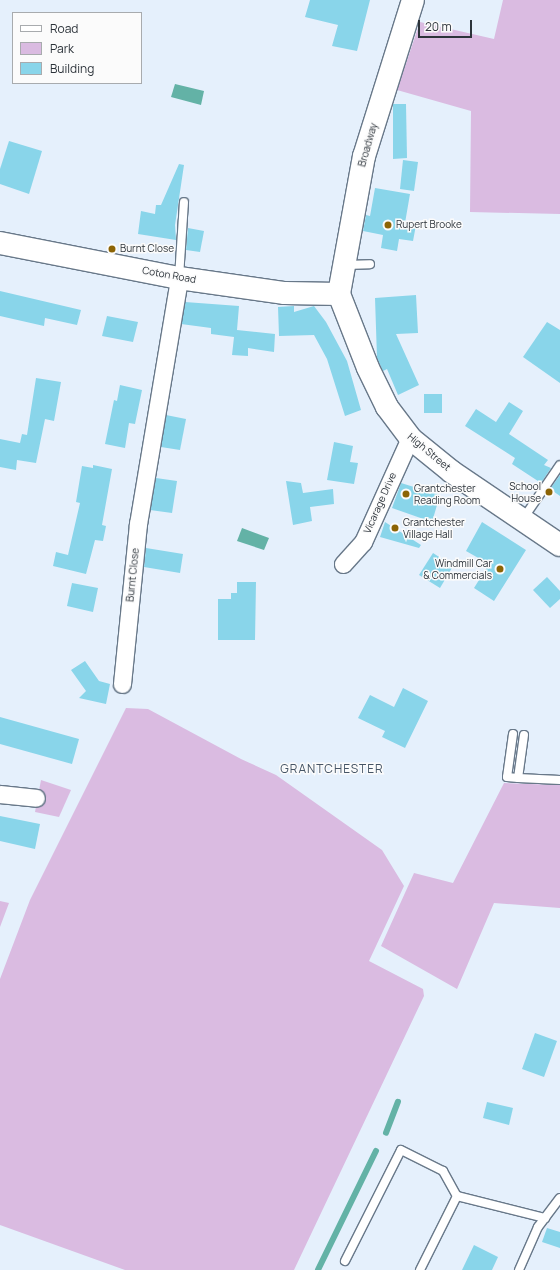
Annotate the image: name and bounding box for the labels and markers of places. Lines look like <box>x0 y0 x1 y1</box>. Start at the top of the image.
place label: Rupert Brooke <box>396 219 462 231</box>
marker: Rupert Brooke <box>383 220 393 230</box>
place label: Burnt Close <box>120 243 174 255</box>
marker: Burnt Close <box>107 244 117 254</box>
place label: School House <box>509 480 541 504</box>
place label: Grantchester Reading Room <box>414 482 480 506</box>
marker: School House <box>544 487 554 497</box>
marker: Grantchester Reading Room <box>401 489 411 499</box>
place label: Grantchester Village Hall <box>403 516 465 540</box>
marker: Grantchester Village Hall <box>390 523 400 533</box>
place label: Windmill Car & Commercials <box>423 557 492 580</box>
marker: Windmill Car & Commercials <box>495 564 505 574</box>

